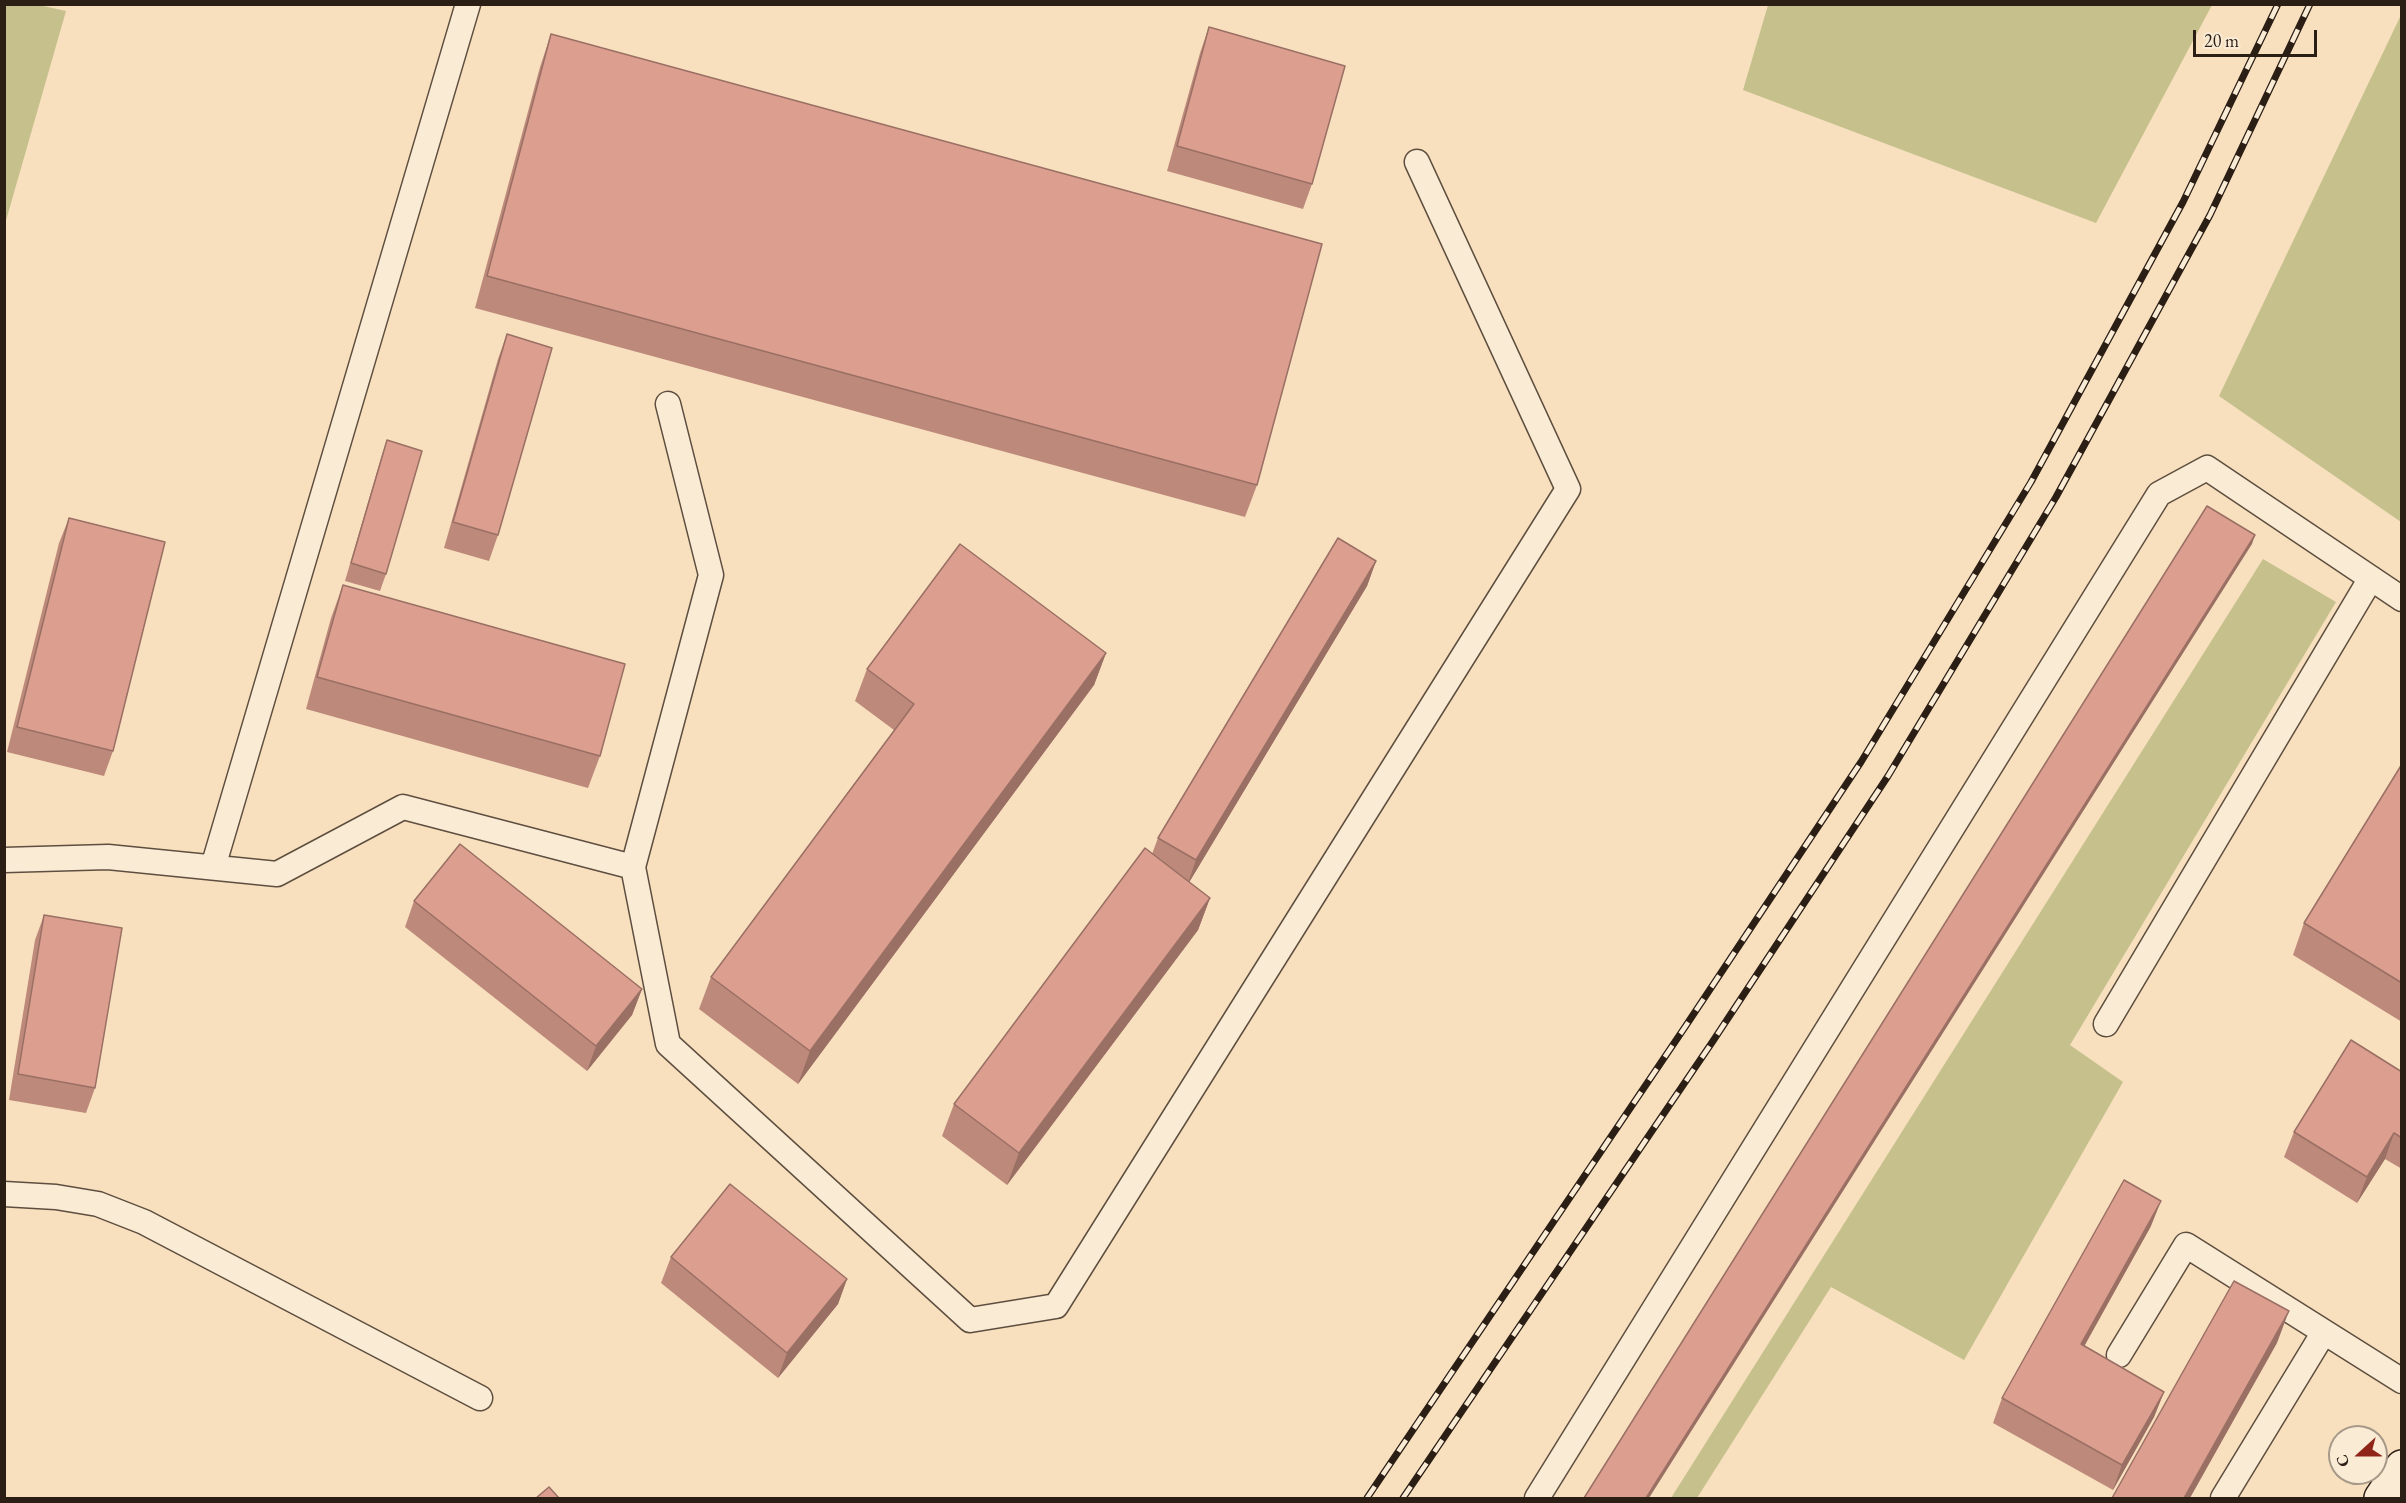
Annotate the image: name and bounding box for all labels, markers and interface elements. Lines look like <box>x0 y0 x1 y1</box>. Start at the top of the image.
scale bar <box>2196 18 2320 56</box>
text: 20 m <box>2204 29 2239 52</box>
north arrow <box>2328 1425 2388 1485</box>
text: С <box>2331 1452 2354 1470</box>

